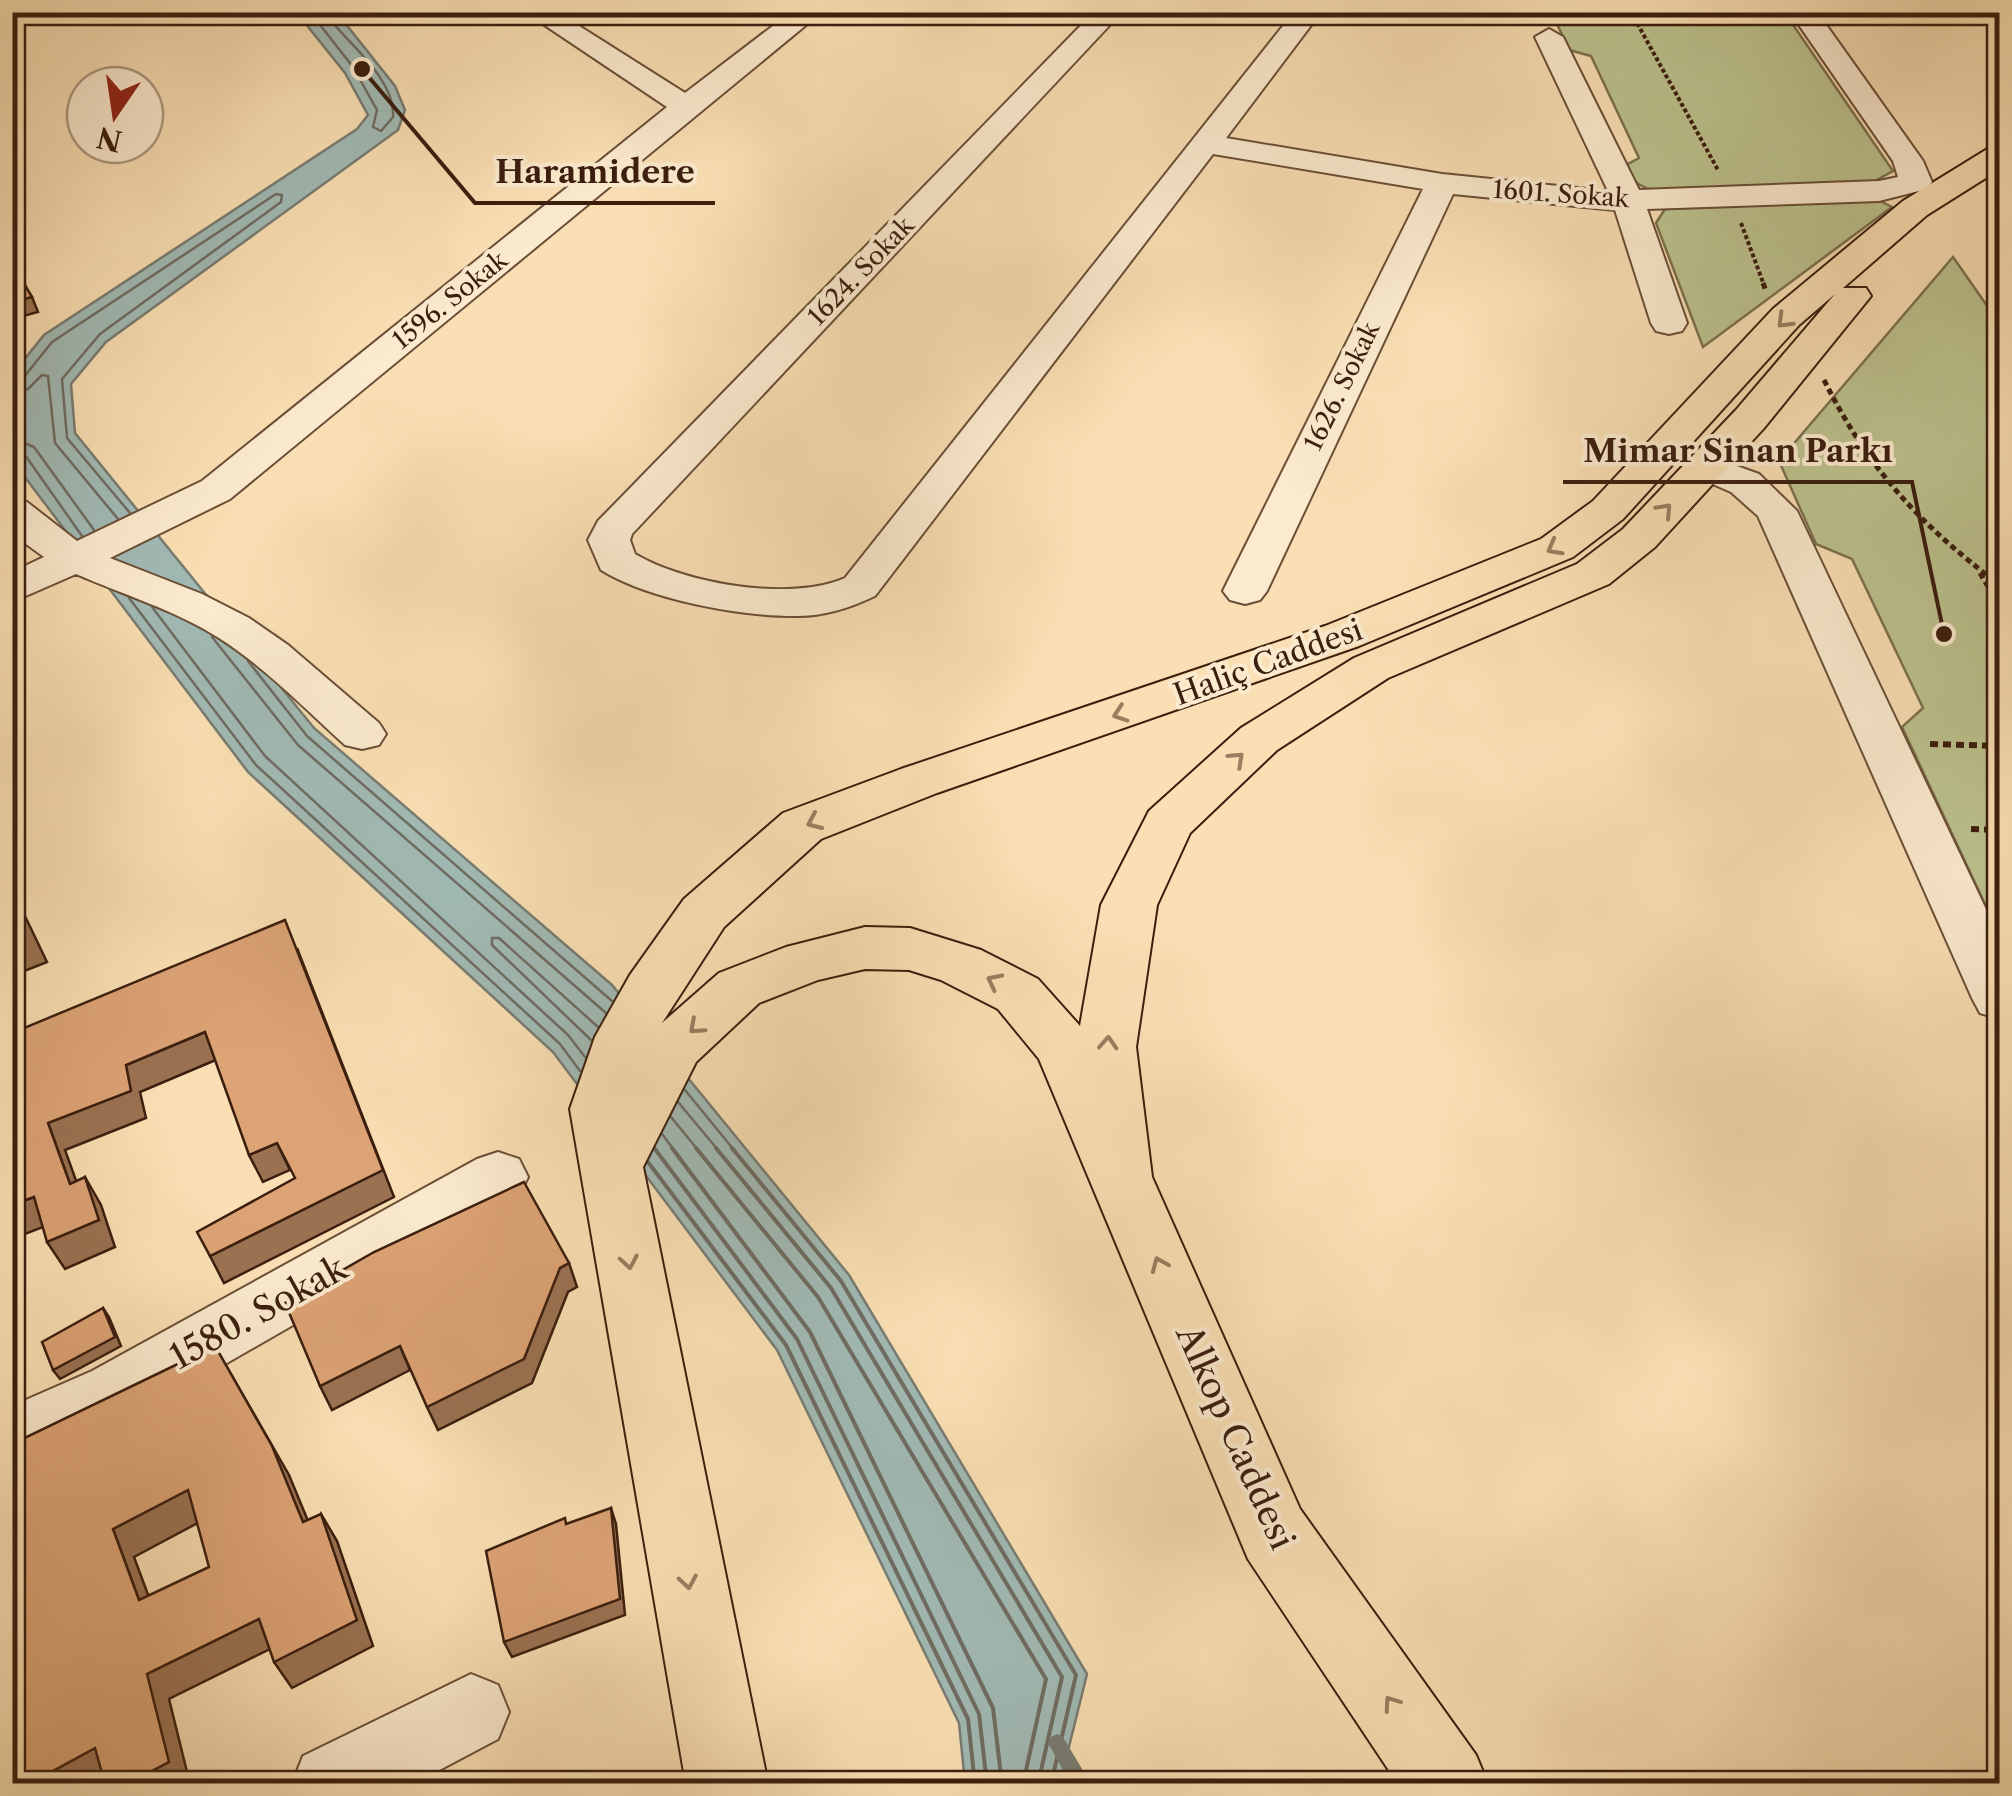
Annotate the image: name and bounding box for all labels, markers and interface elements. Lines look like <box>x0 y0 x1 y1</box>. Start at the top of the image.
north arrow <box>65 65 165 165</box>
text: N <box>94 120 125 159</box>
callout: Haramidere <box>475 141 715 203</box>
text: Haramidere <box>495 152 695 191</box>
street label: 1601. Sokak <box>1492 174 1632 214</box>
street label: 1624. Sokak <box>802 209 922 332</box>
street label: 1596. Sokak <box>386 243 515 356</box>
one-way arrow <box>1778 309 1796 327</box>
street label: 1626. Sokak <box>1298 315 1387 455</box>
callout: Mimar Sinan Parkı <box>1563 420 1912 482</box>
text: Mimar Sinan Parkı <box>1583 431 1893 470</box>
one-way arrow <box>1653 503 1671 522</box>
one-way arrow <box>1547 535 1565 555</box>
street label: Haliç Caddesi <box>1169 611 1367 713</box>
one-way arrow <box>1113 703 1130 723</box>
one-way arrow <box>1225 753 1244 771</box>
one-way arrow <box>806 810 824 830</box>
one-way arrow <box>986 974 1004 993</box>
one-way arrow <box>689 1015 708 1033</box>
one-way arrow <box>1097 1035 1118 1051</box>
street label: 1580. Sokak <box>162 1245 355 1378</box>
one-way arrow <box>618 1254 639 1270</box>
one-way arrow <box>1151 1256 1171 1274</box>
street label: Alkop Caddesi <box>1167 1317 1305 1556</box>
one-way arrow <box>677 1573 698 1590</box>
one-way arrow <box>1385 1696 1403 1715</box>

